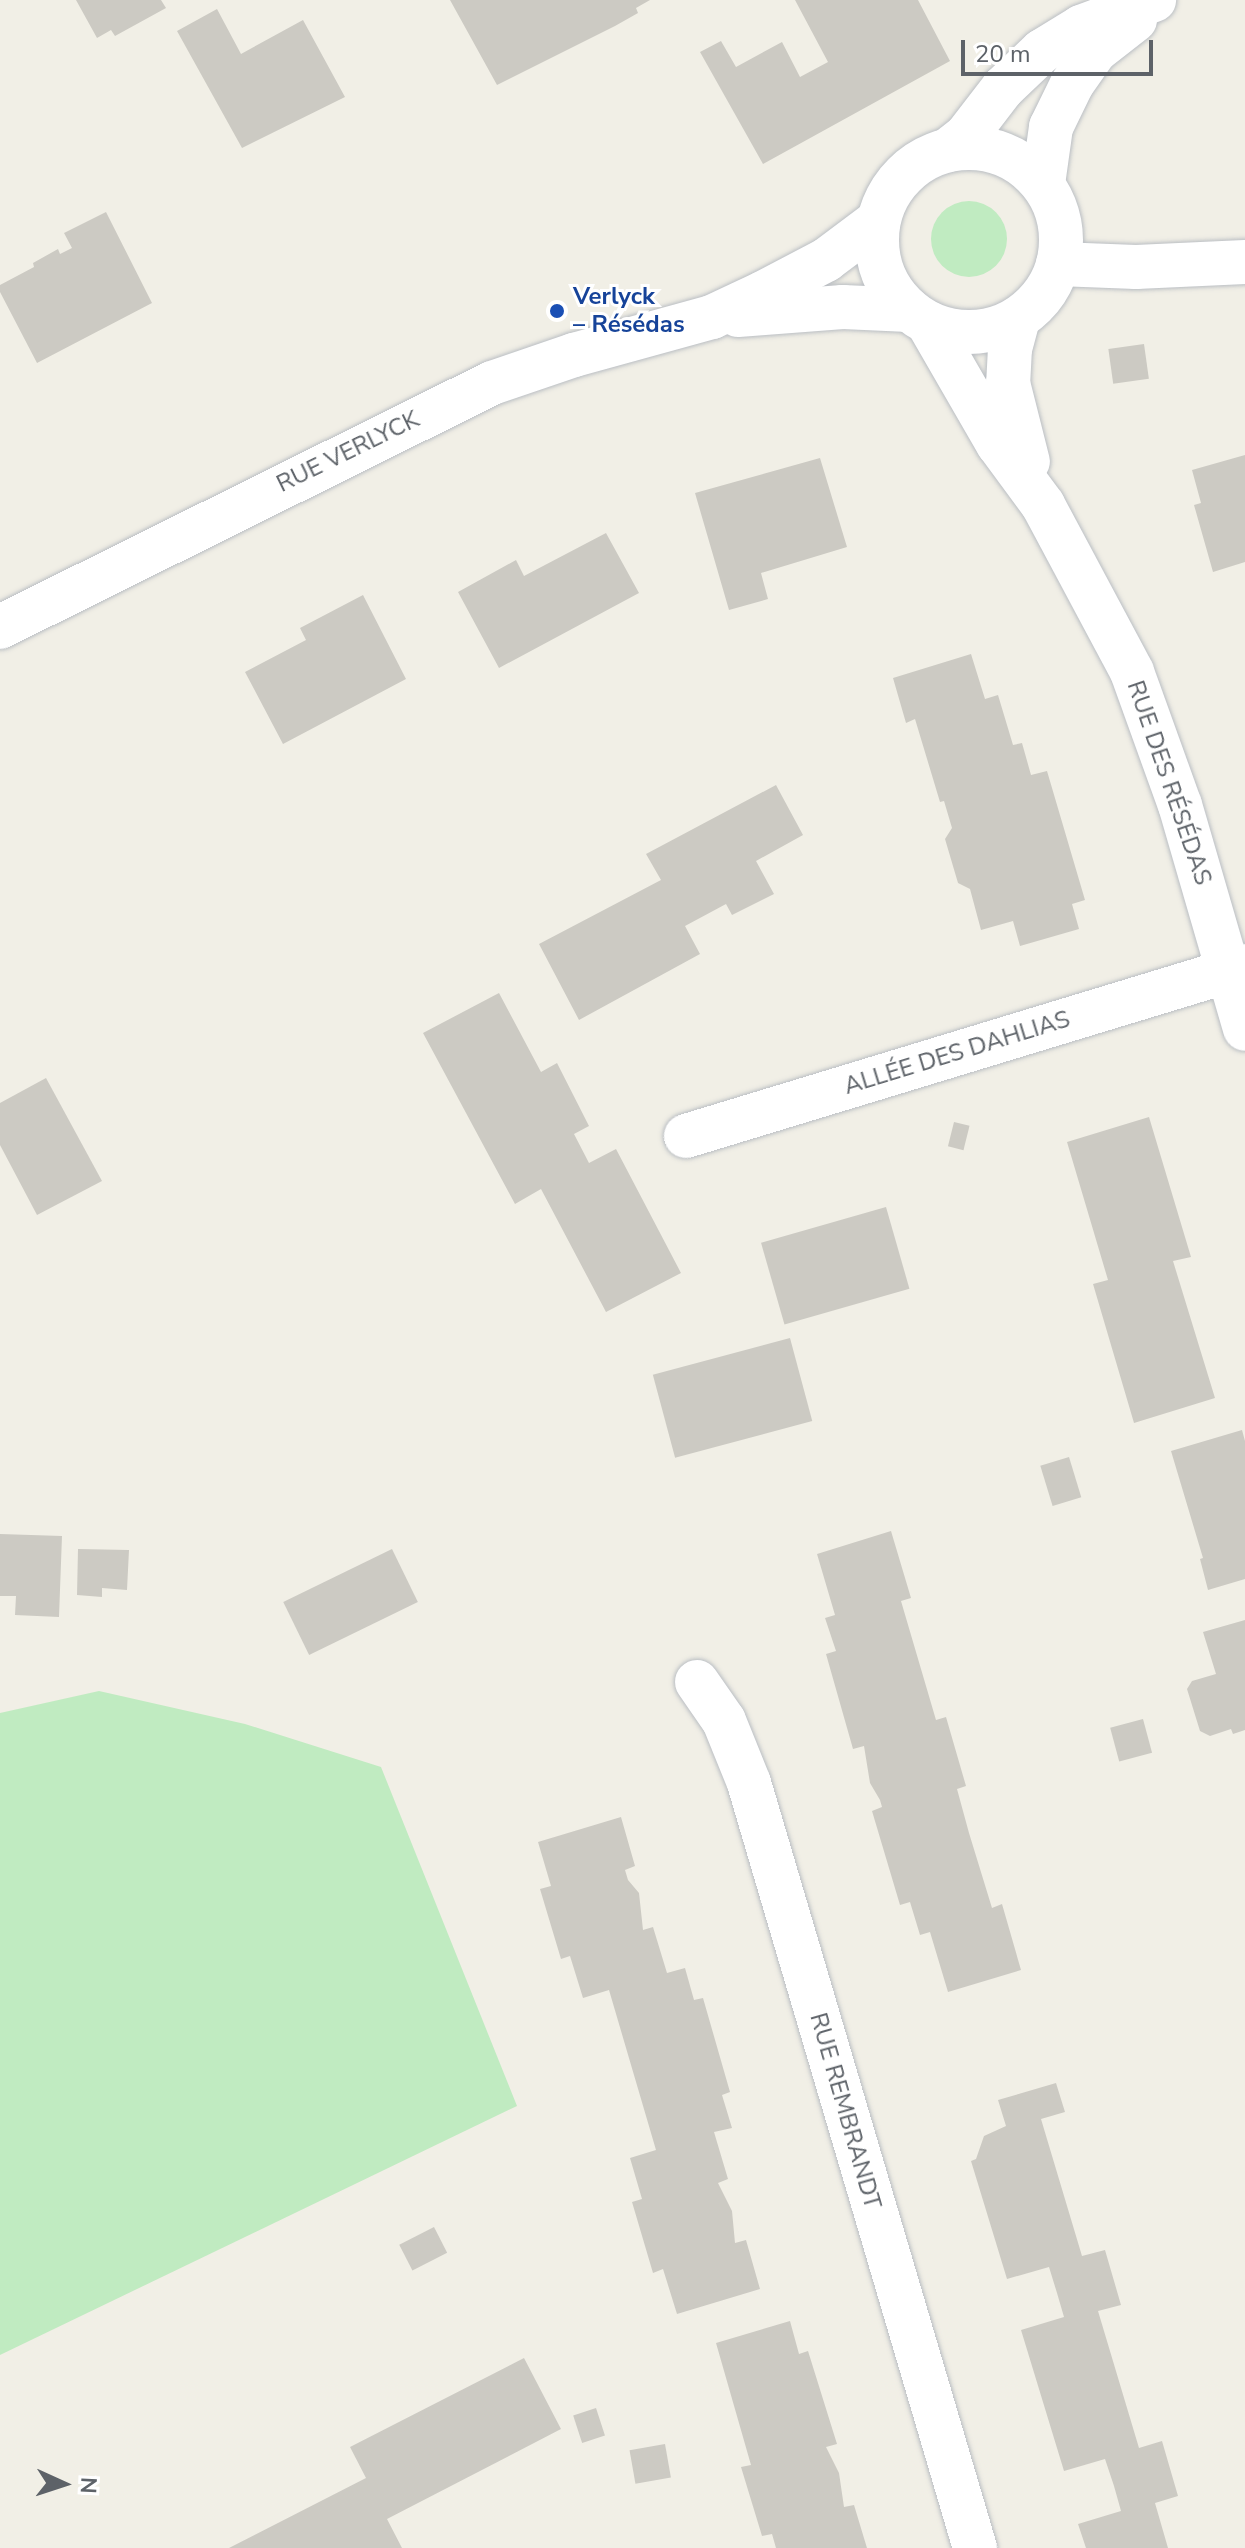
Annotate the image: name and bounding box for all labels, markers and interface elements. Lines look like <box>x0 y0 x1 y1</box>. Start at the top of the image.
scale bar <box>965 24 1157 74</box>
text: 20 m <box>975 38 1031 70</box>
place label: Verlyck – Résédas <box>573 283 685 339</box>
marker: Verlyck – Résédas <box>548 302 566 320</box>
street label: RUE VERLYCK <box>272 405 424 499</box>
street label: RUE DES RÉSÉDAS <box>1120 677 1218 889</box>
street label: ALLÉE DES DAHLIAS <box>841 1005 1073 1101</box>
street label: RUE REMBRANDT <box>803 2010 887 2212</box>
north arrow <box>24 2444 104 2524</box>
text: N <box>73 2476 103 2494</box>

